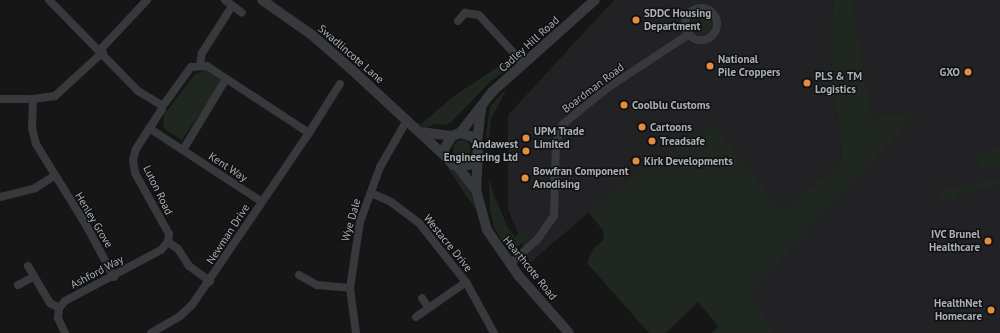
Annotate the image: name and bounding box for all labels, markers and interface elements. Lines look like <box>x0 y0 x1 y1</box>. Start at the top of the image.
place label: SDDC Housing Department <box>644 7 711 33</box>
street label: Cadley Hill Road <box>496 13 562 75</box>
marker: SDDC Housing Department <box>631 15 641 25</box>
street label: Swadlincote Lane <box>315 22 387 86</box>
place label: National Pile Croppers <box>718 53 781 79</box>
street label: Boardman Road <box>559 60 627 116</box>
marker: National Pile Croppers <box>705 61 715 71</box>
place label: GXO <box>940 65 960 79</box>
marker: GXO <box>963 67 973 77</box>
place label: PLS & TM Logistics <box>815 70 862 96</box>
marker: PLS & TM Logistics <box>802 78 812 88</box>
place label: Coolblu Customs <box>632 98 710 112</box>
marker: Coolblu Customs <box>619 100 629 110</box>
place label: Cartoons <box>650 120 692 134</box>
marker: Cartoons <box>637 122 647 132</box>
place label: UPM Trade Limited <box>534 125 585 151</box>
marker: UPM Trade Limited <box>521 133 531 143</box>
place label: Treadsafe <box>660 134 705 148</box>
marker: Treadsafe <box>647 136 657 146</box>
place label: Andawest Engineering Ltd <box>444 138 518 164</box>
marker: Andawest Engineering Ltd <box>521 146 531 156</box>
street label: Kent Way <box>206 150 250 184</box>
place label: Kirk Developments <box>644 154 733 168</box>
marker: Kirk Developments <box>631 156 641 166</box>
street label: Luton Road <box>140 163 176 217</box>
place label: Bowfran Component Anodising <box>533 165 629 191</box>
marker: Bowfran Component Anodising <box>520 173 530 183</box>
street label: Henley Grove <box>72 190 116 250</box>
street label: Wye Dale <box>339 197 363 243</box>
street label: Newman Drive <box>204 201 252 267</box>
street label: Westacre Drive <box>421 212 475 274</box>
place label: IVC Brunel Healthcare <box>929 228 980 254</box>
street label: Hearthcote Road <box>500 233 560 303</box>
marker: IVC Brunel Healthcare <box>983 236 993 246</box>
street label: Ashford Way <box>68 253 126 291</box>
place label: HealthNet Homecare <box>934 297 982 323</box>
marker: HealthNet Homecare <box>985 304 997 316</box>

